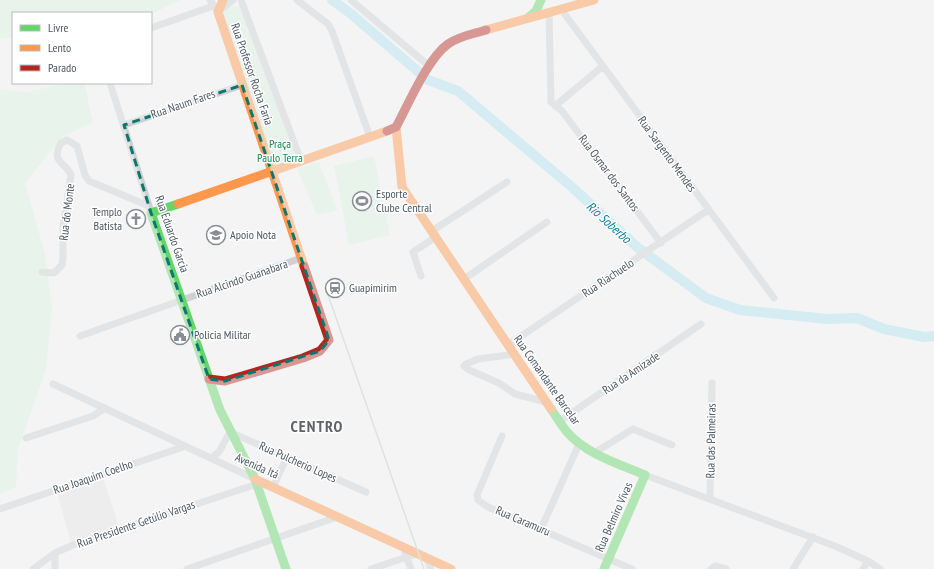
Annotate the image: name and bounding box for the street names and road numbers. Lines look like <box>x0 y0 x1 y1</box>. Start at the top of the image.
street label: Rua Professor Rocha Faria <box>228 21 277 127</box>
street label: Rua Naum Fares <box>149 85 217 122</box>
street label: Rua Sargento Mendes <box>635 113 700 195</box>
street label: Rua Osmar dos Santos <box>576 131 643 214</box>
street label: Rua do Monte <box>56 182 77 241</box>
street label: Rua Eduardo Garcia <box>152 193 193 275</box>
street label: Rua Riachuelo <box>579 255 636 300</box>
street label: Rua Alcindo Guanabara <box>194 256 290 301</box>
street label: Rua Comandante Barcelar <box>511 332 584 428</box>
street label: Rua da Amizade <box>599 348 662 397</box>
street label: Rua das Palmeiras <box>702 403 719 479</box>
street label: Rua Pulcherio Lopes <box>257 438 339 485</box>
street label: Avenida Itá <box>233 449 282 482</box>
street label: Rua Joaquim Coelho <box>51 456 135 497</box>
street label: Rua Belmiro Vivas <box>592 480 636 554</box>
street label: Rua Presidente Getúlio Vargas <box>75 496 197 551</box>
street label: Rua Caramuru <box>494 502 553 539</box>

